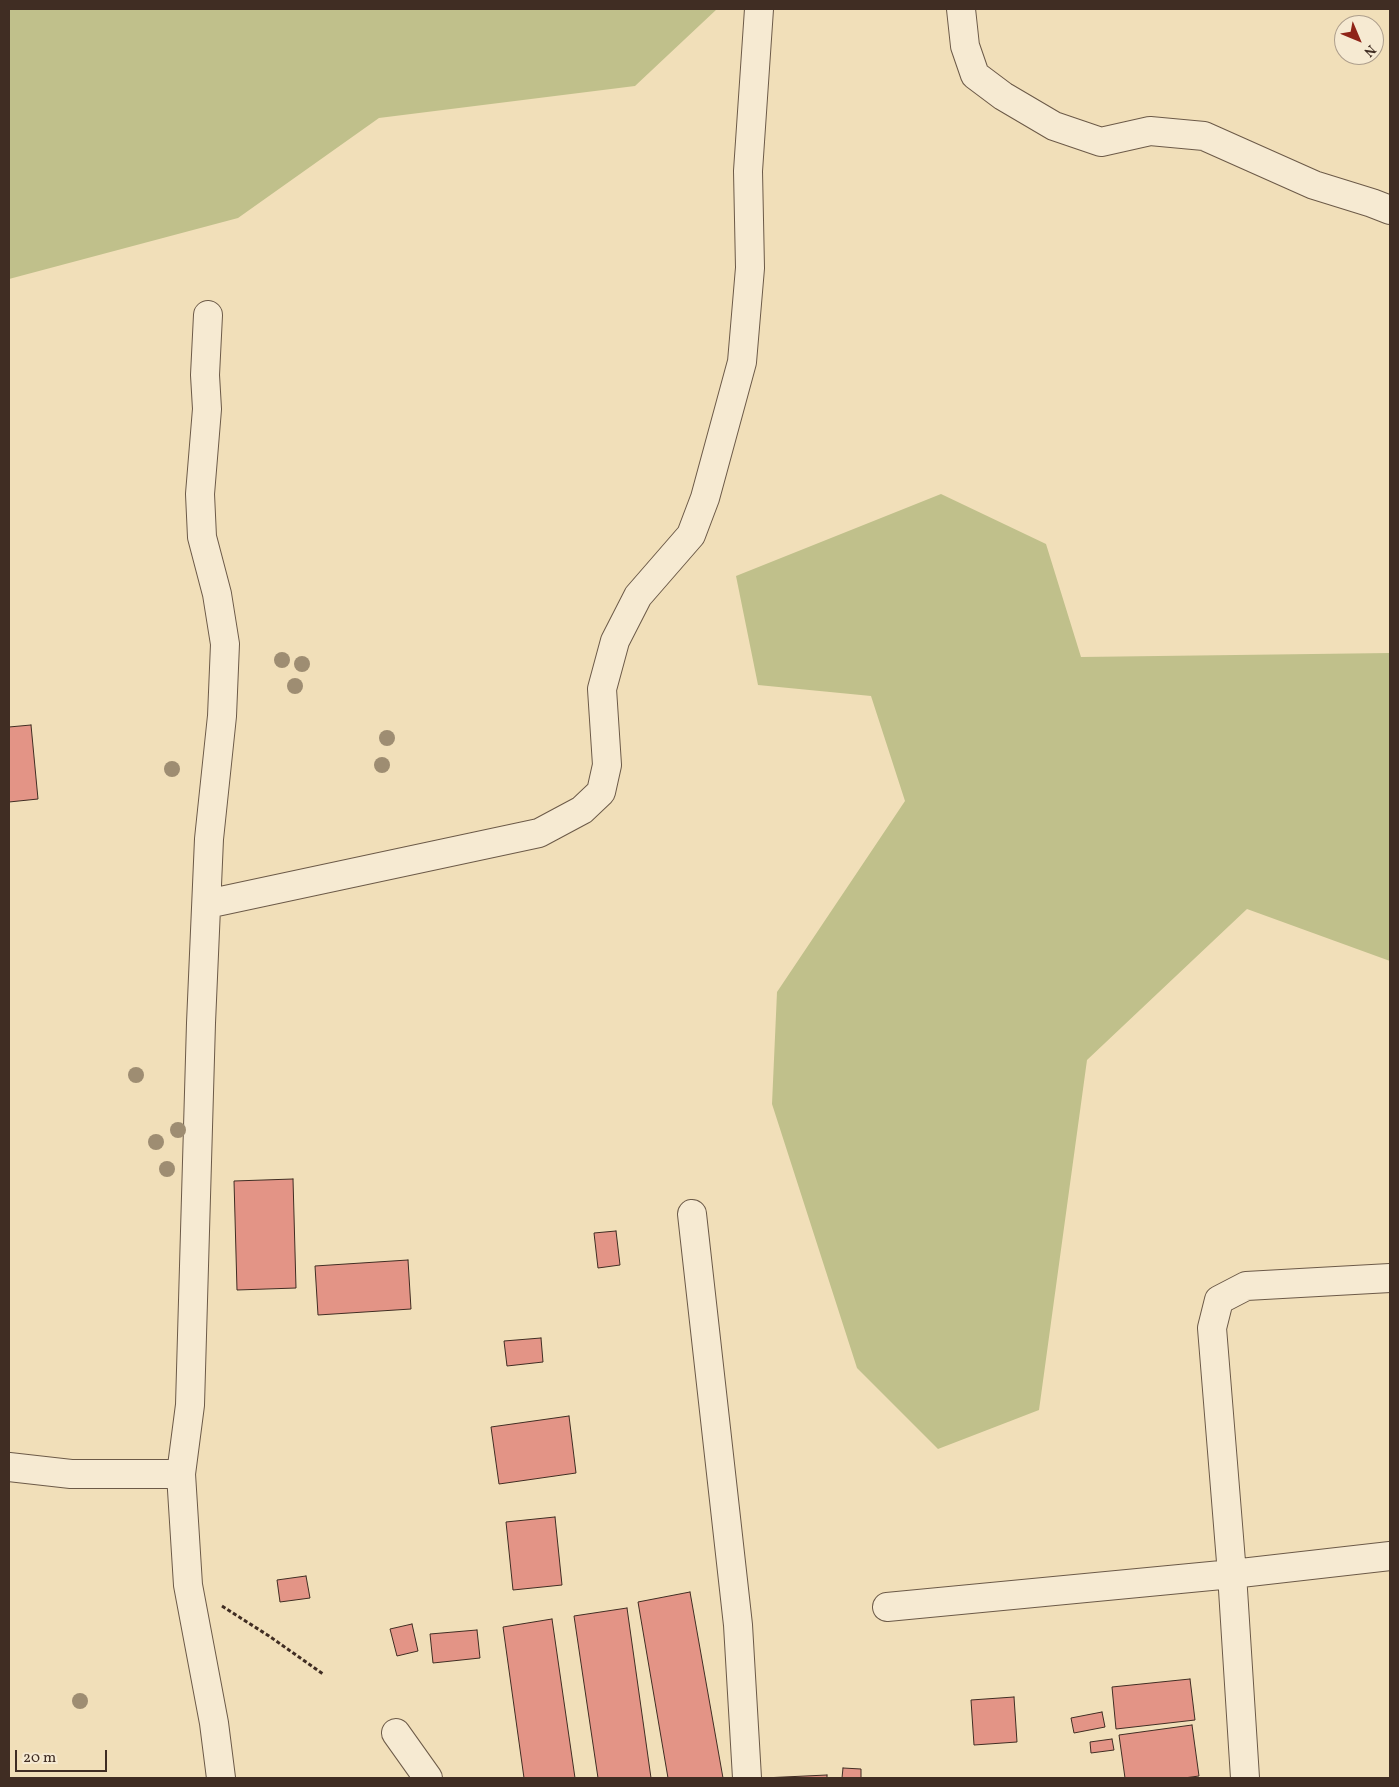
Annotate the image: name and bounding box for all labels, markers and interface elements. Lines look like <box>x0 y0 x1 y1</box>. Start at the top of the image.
north arrow <box>1334 15 1384 65</box>
text: N <box>1359 40 1380 61</box>
scale bar <box>18 1740 110 1772</box>
text: 20 m <box>23 1748 56 1769</box>

